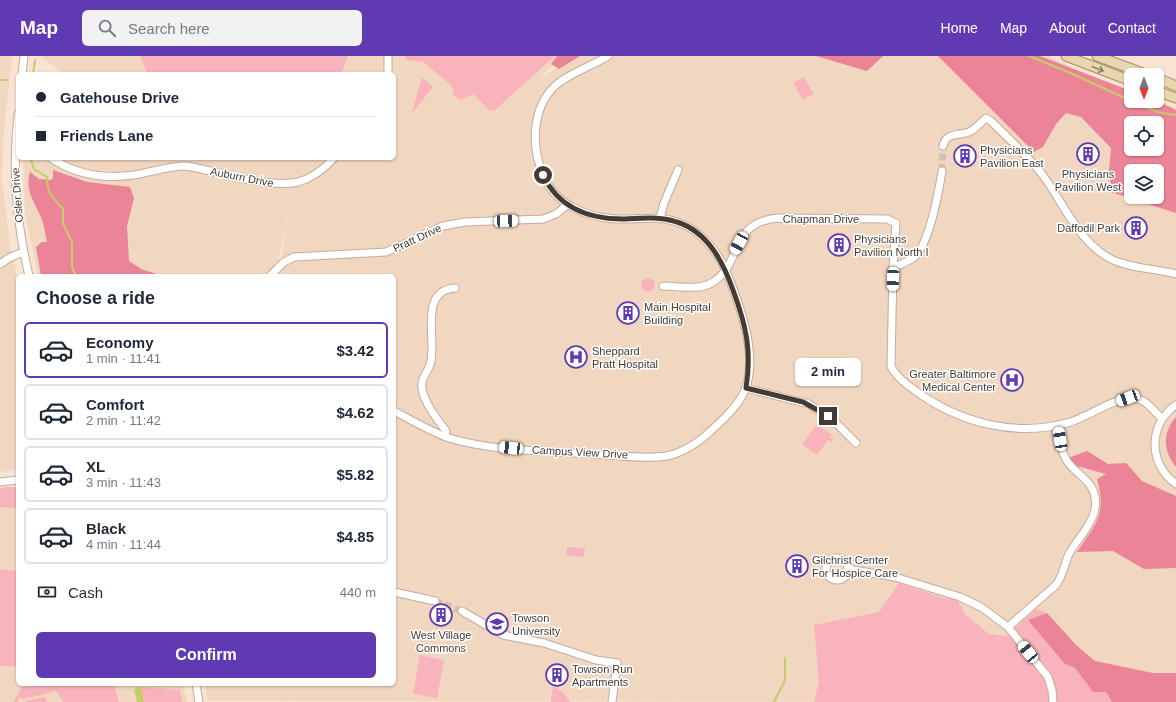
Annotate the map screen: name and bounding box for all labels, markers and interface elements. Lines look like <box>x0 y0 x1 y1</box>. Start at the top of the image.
search box <box>82 10 362 46</box>
text: Map <box>20 17 58 38</box>
icon: search <box>96 17 118 39</box>
text: Search here <box>128 20 210 37</box>
text: Home <box>941 20 978 36</box>
text: Map <box>1000 20 1027 36</box>
text: About <box>1049 20 1086 36</box>
text: Contact <box>1108 20 1156 36</box>
one-way arrow <box>1092 65 1104 73</box>
north arrow <box>1124 68 1164 108</box>
map controls <box>1124 68 1164 204</box>
text: Gatehouse Drive <box>60 89 179 106</box>
button: locate <box>1124 116 1164 156</box>
text: Friends Lane <box>60 127 153 144</box>
building icon: Physicians Pavilion West <box>1075 141 1101 167</box>
building icon: Physicians Pavilion East <box>952 143 978 169</box>
place label: Physicians Pavilion East <box>980 144 1044 169</box>
button: layers <box>1124 164 1164 204</box>
street label: Auburn Drive <box>209 165 275 189</box>
route start <box>534 166 552 184</box>
street label: Osler Drive <box>9 167 25 223</box>
place label: Physicians Pavilion West <box>1055 168 1121 193</box>
street label: Chapman Drive <box>783 213 859 225</box>
car <box>494 215 518 227</box>
building icon: Daffodil Park <box>1123 215 1149 241</box>
street label: Pratt Drive <box>391 222 443 254</box>
place label: Daffodil Park <box>1057 222 1120 234</box>
car <box>728 230 750 256</box>
building icon: Physicians Pavilion North I <box>826 232 852 258</box>
place label: Physicians Pavilion North I <box>854 233 929 258</box>
car <box>887 267 899 291</box>
text: Choose a ride <box>36 288 155 308</box>
building icon: Main Hospital Building <box>615 300 641 326</box>
place label: Main Hospital Building <box>644 301 711 326</box>
icon: car <box>38 332 74 368</box>
text: Economy <box>86 334 154 351</box>
text: $3.42 <box>336 342 374 359</box>
hospital icon: Sheppard Pratt Hospital <box>563 344 589 370</box>
place label: Sheppard Pratt Hospital <box>592 345 658 370</box>
text: 1 min · 11:41 <box>86 351 161 366</box>
callout: 2 min <box>795 358 861 386</box>
text: 2 min <box>811 364 845 379</box>
hospital icon: Greater Baltimore Medical Center <box>999 367 1025 393</box>
place label: Greater Baltimore Medical Center <box>909 368 996 393</box>
car <box>1115 388 1141 408</box>
icon: car <box>38 394 74 430</box>
text: Comfort <box>86 396 144 413</box>
text: $4.62 <box>336 404 374 421</box>
route end <box>819 407 837 425</box>
text: 2 min · 11:42 <box>86 413 161 428</box>
car <box>1052 426 1068 452</box>
car <box>498 441 524 455</box>
street label: Campus View Drive <box>532 443 628 461</box>
icon: car <box>38 456 74 492</box>
text: XL <box>86 458 105 475</box>
text: $5.82 <box>336 466 374 483</box>
text: 3 min · 11:43 <box>86 475 161 490</box>
icon: car <box>38 518 74 554</box>
text: Black <box>86 520 126 537</box>
text: $4.85 <box>336 528 374 545</box>
text: 4 min · 11:44 <box>86 537 161 552</box>
building icon: Gilchrist Center For Hospice Care <box>784 553 810 579</box>
place label: Gilchrist Center For Hospice Care <box>812 554 898 579</box>
icon: cash <box>36 581 58 603</box>
text: Cash <box>68 584 103 601</box>
text: 440 m <box>340 585 376 600</box>
building icon: West Village Commons <box>428 602 454 628</box>
school or university icon: Towson University <box>484 611 510 637</box>
place label: Towson University <box>512 612 561 637</box>
place label: West Village Commons <box>411 629 471 654</box>
button: Confirm <box>36 632 376 678</box>
car <box>1016 639 1040 665</box>
building icon: Towson Run Apartments <box>544 662 570 688</box>
place label: Towson Run Apartments <box>572 663 633 688</box>

